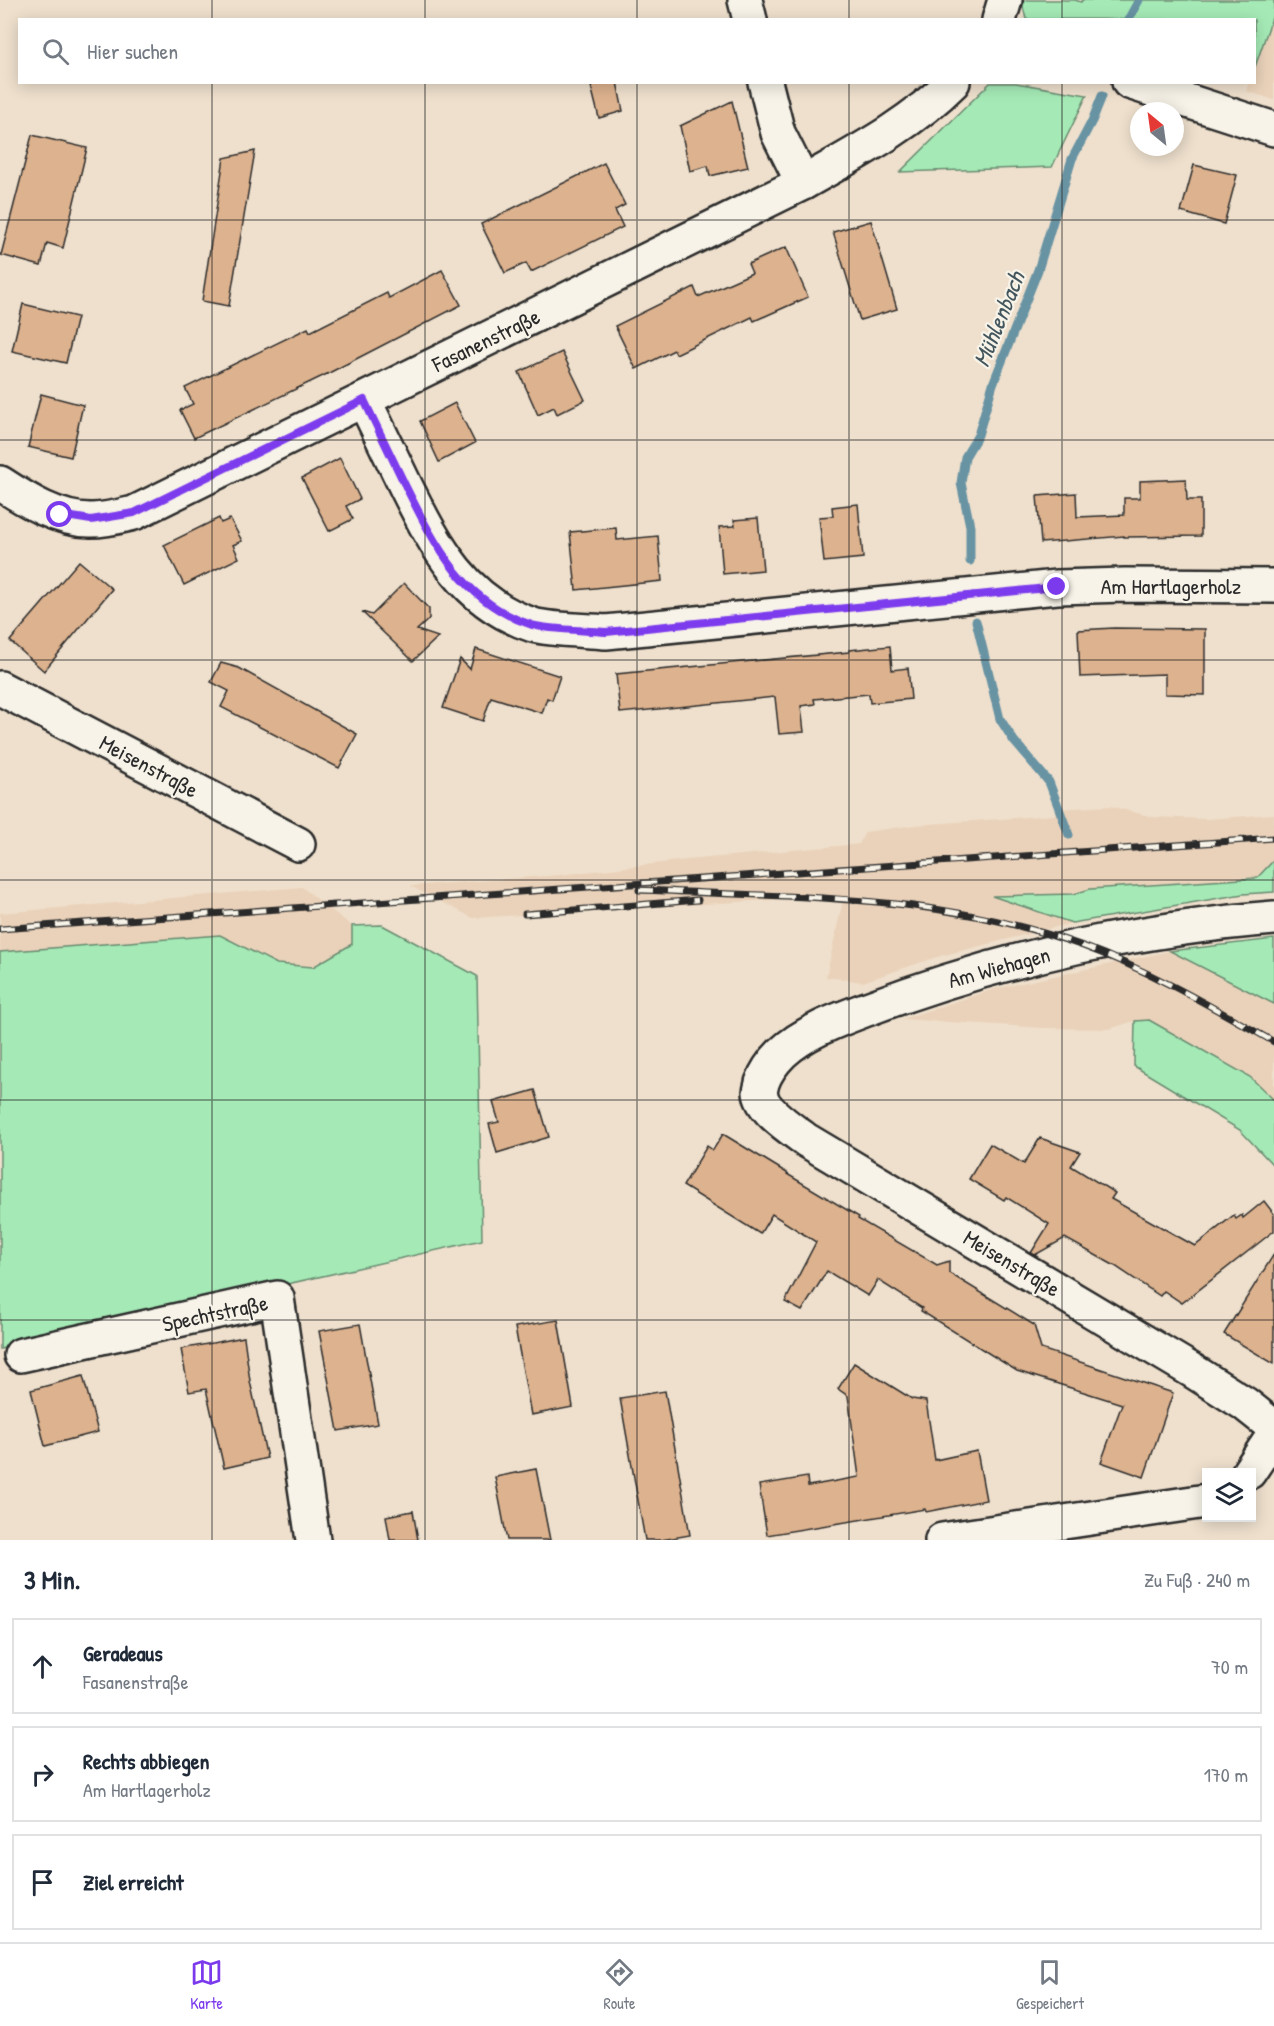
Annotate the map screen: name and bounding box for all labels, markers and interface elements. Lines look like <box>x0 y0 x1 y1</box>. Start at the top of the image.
search box <box>18 18 1256 84</box>
icon: search <box>39 35 72 68</box>
text: Hier suchen <box>87 36 178 66</box>
north arrow <box>1130 102 1184 156</box>
water label: Mühlenbach <box>965 265 1032 371</box>
street label: Fasanenstraße <box>426 301 545 379</box>
route start <box>46 501 72 527</box>
street label: Am Hartlagerholz <box>1101 571 1241 601</box>
route end <box>1043 573 1069 599</box>
street label: Meisenstraße <box>95 728 204 805</box>
street label: Am Wiehagen <box>945 939 1053 995</box>
street label: Meisenstraße <box>958 1222 1066 1304</box>
street label: Spechtstraße <box>159 1287 271 1339</box>
map controls <box>1202 1468 1256 1522</box>
button: layers <box>1202 1468 1256 1522</box>
text: 3 Min. <box>24 1562 80 1597</box>
text: Zu Fuß · 240 m <box>1144 1566 1250 1593</box>
text: Geradeaus <box>83 1638 163 1668</box>
icon: ahead <box>26 1650 59 1683</box>
text: 70 m <box>1211 1653 1248 1680</box>
text: Fasanenstraße <box>83 1668 189 1695</box>
text: Rechts abbiegen <box>83 1746 210 1776</box>
icon: right <box>26 1758 59 1791</box>
text: 170 m <box>1204 1761 1248 1788</box>
text: Am Hartlagerholz <box>83 1776 211 1803</box>
icon: arrive <box>26 1866 59 1899</box>
text: Ziel erreicht <box>83 1867 183 1897</box>
tab: Karte <box>190 1956 223 2014</box>
tab: Route <box>603 1956 636 2014</box>
tab: Gespeichert <box>1016 1956 1084 2014</box>

